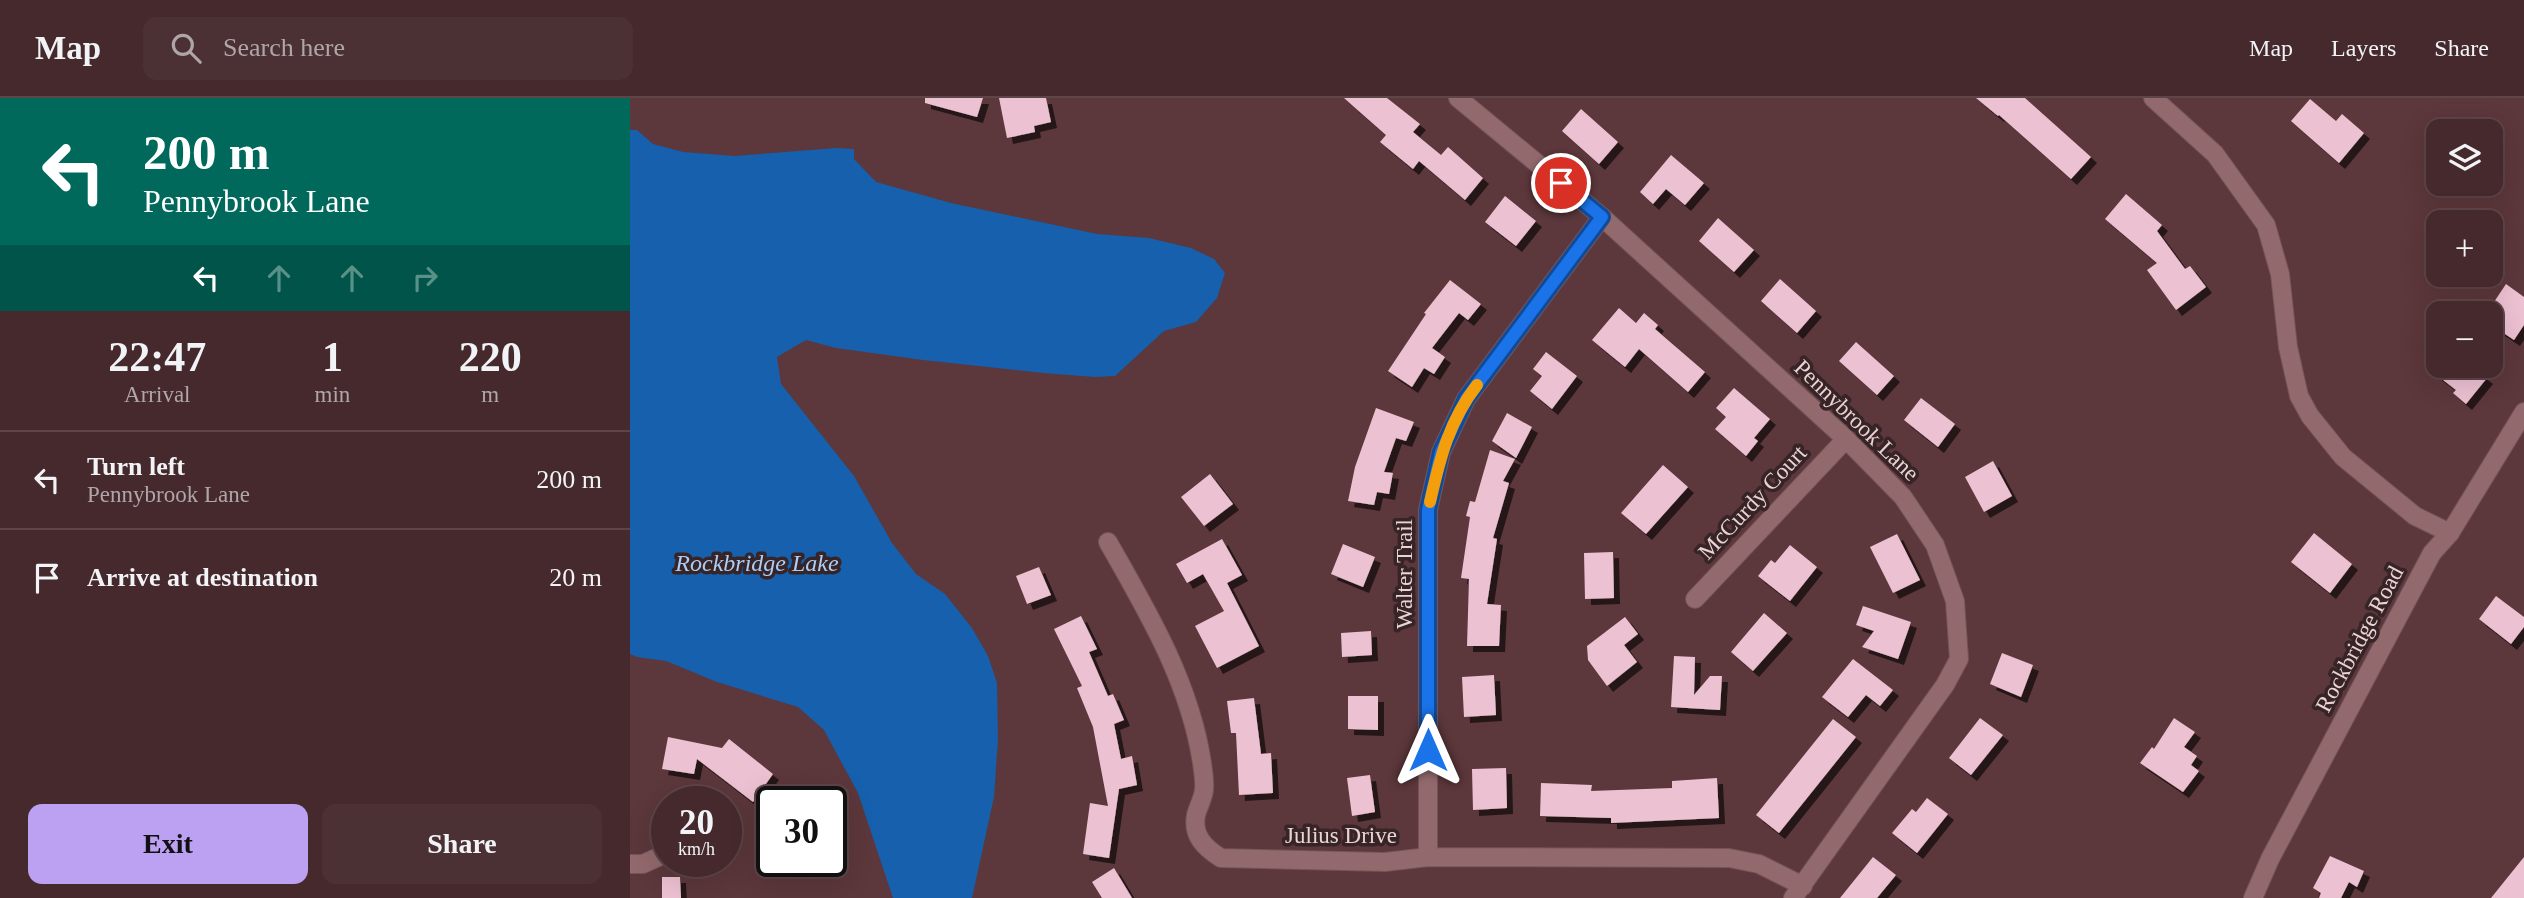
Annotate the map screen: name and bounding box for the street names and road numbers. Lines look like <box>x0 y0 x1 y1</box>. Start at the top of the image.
street label: Pennybrook Lane <box>1789 355 1924 486</box>
street label: McCurdy Court <box>1693 440 1812 564</box>
street label: Walter Trail <box>1392 519 1417 629</box>
street label: Rockbridge Road <box>2310 562 2409 716</box>
street label: Julius Drive <box>1285 823 1397 848</box>

